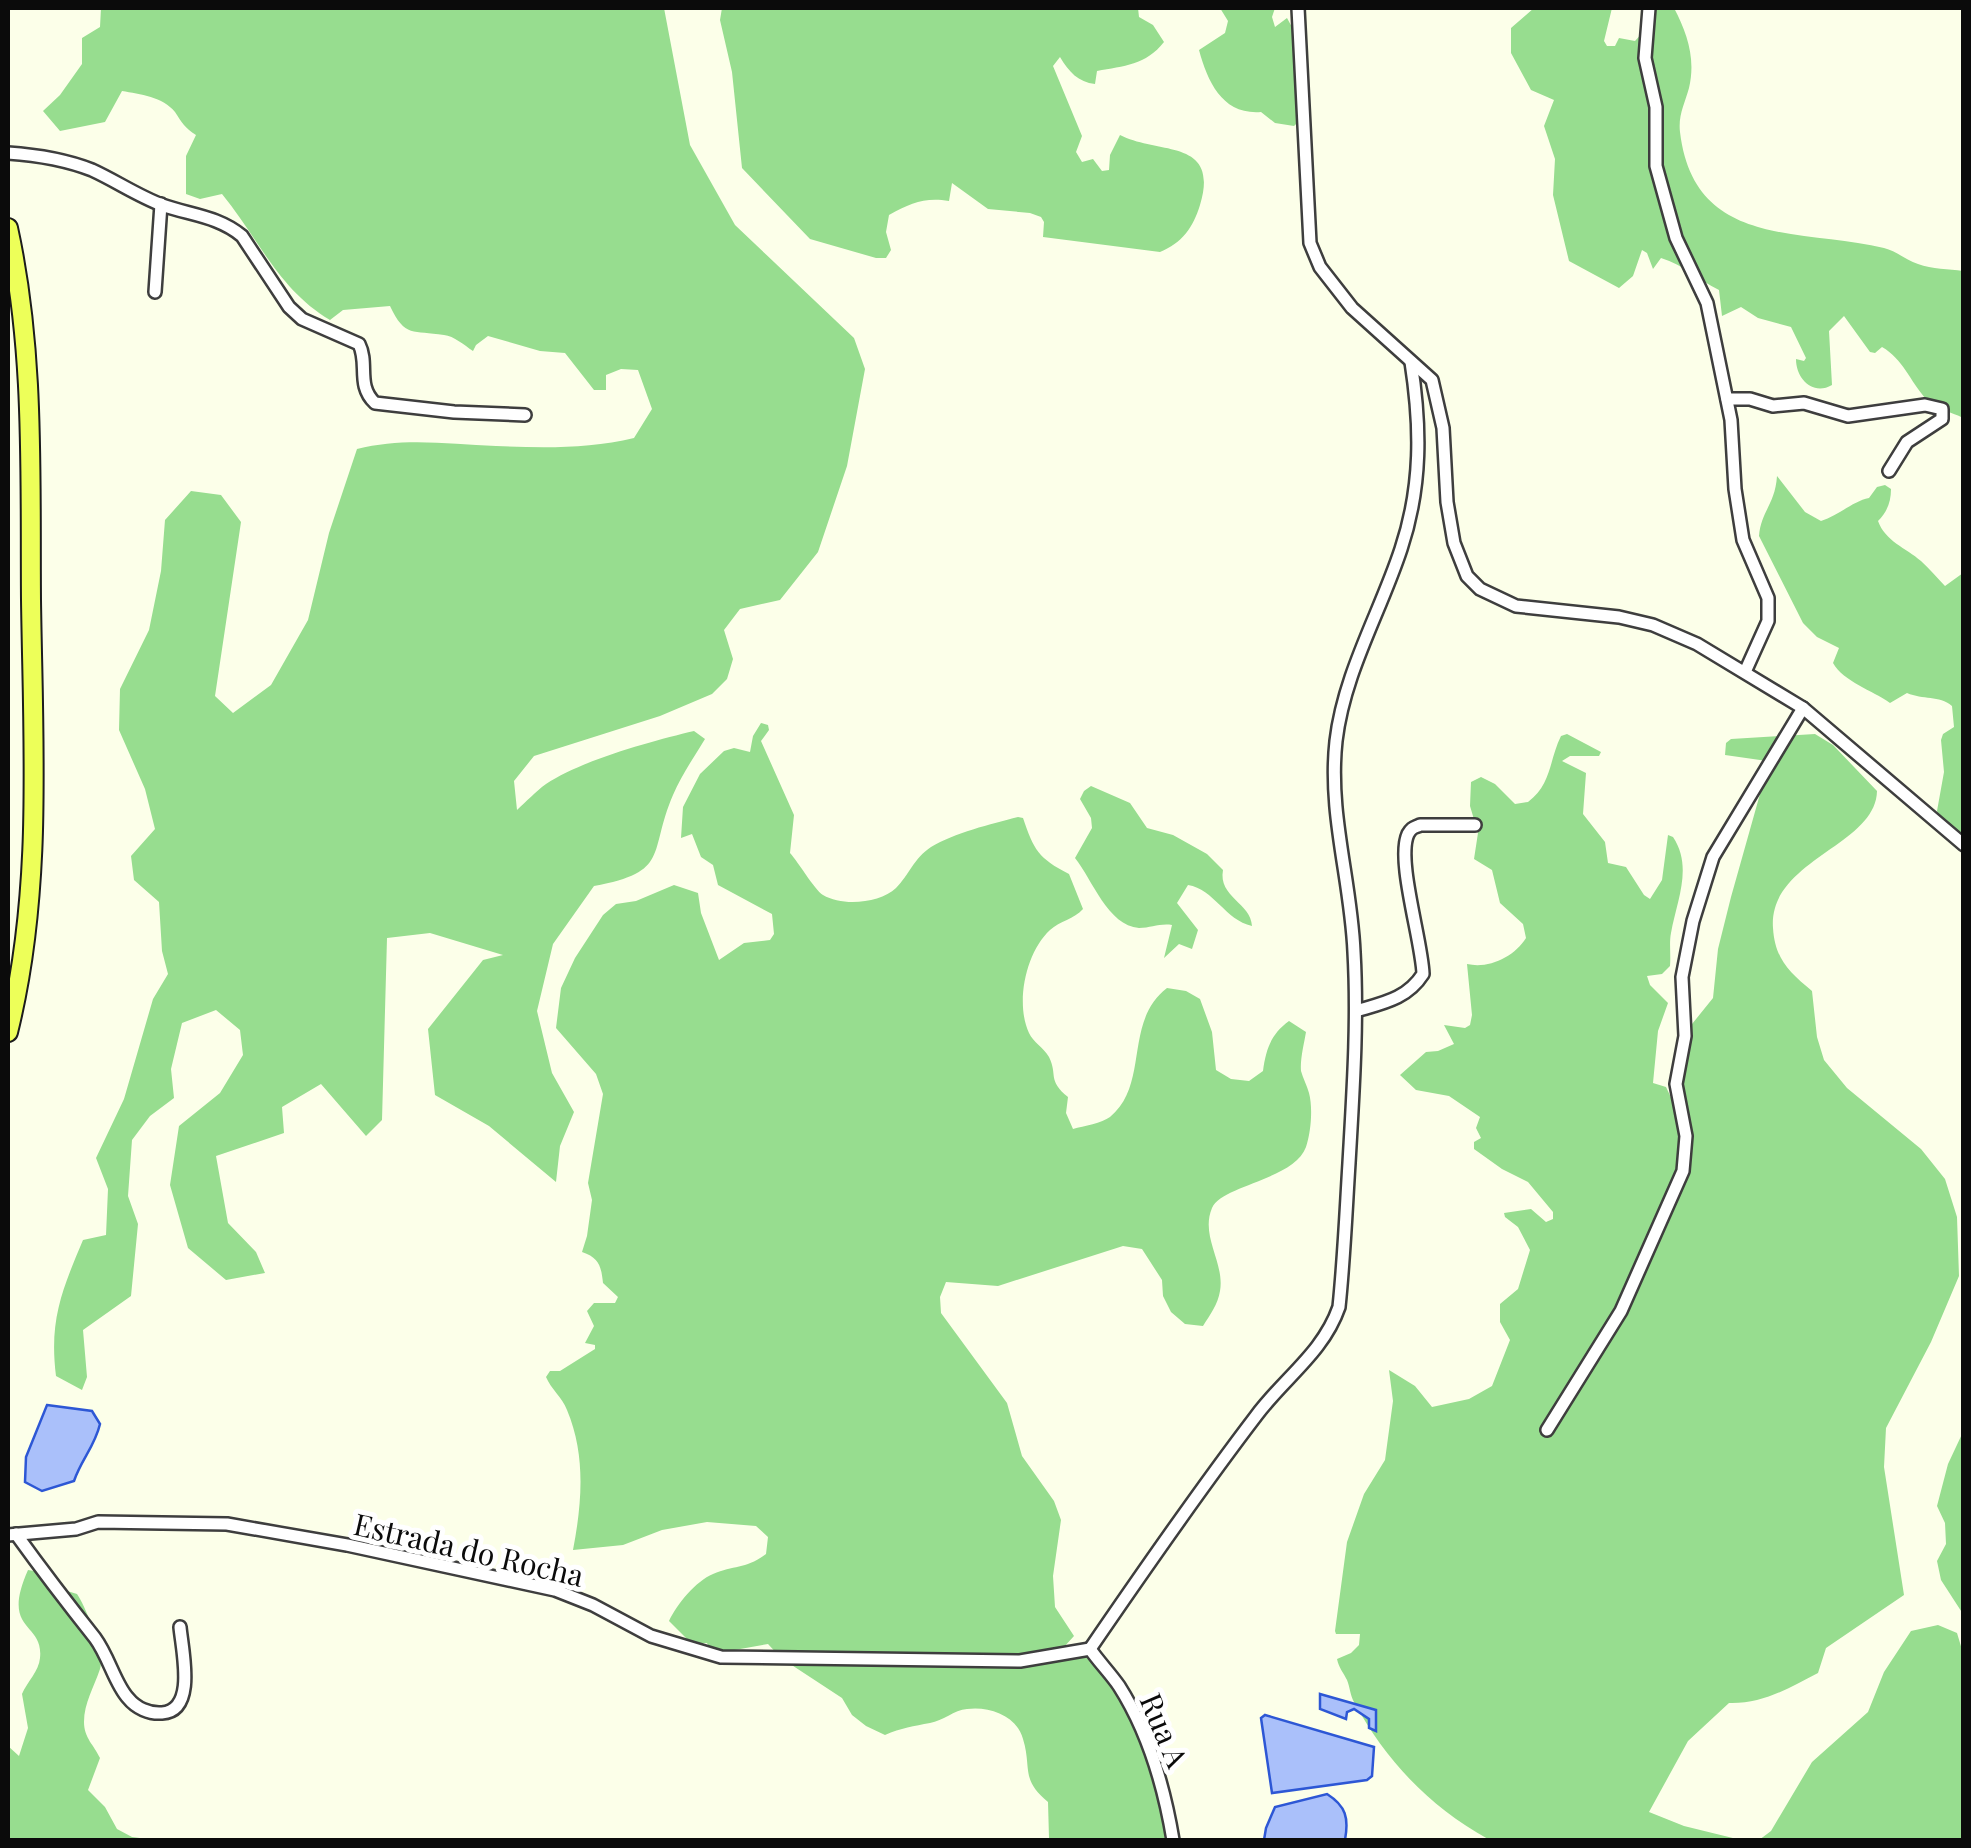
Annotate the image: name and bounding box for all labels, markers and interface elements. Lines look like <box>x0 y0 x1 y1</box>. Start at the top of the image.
street label: Estrada do Rocha <box>350 1503 588 1595</box>
street label: Rua A <box>1132 1687 1199 1774</box>

